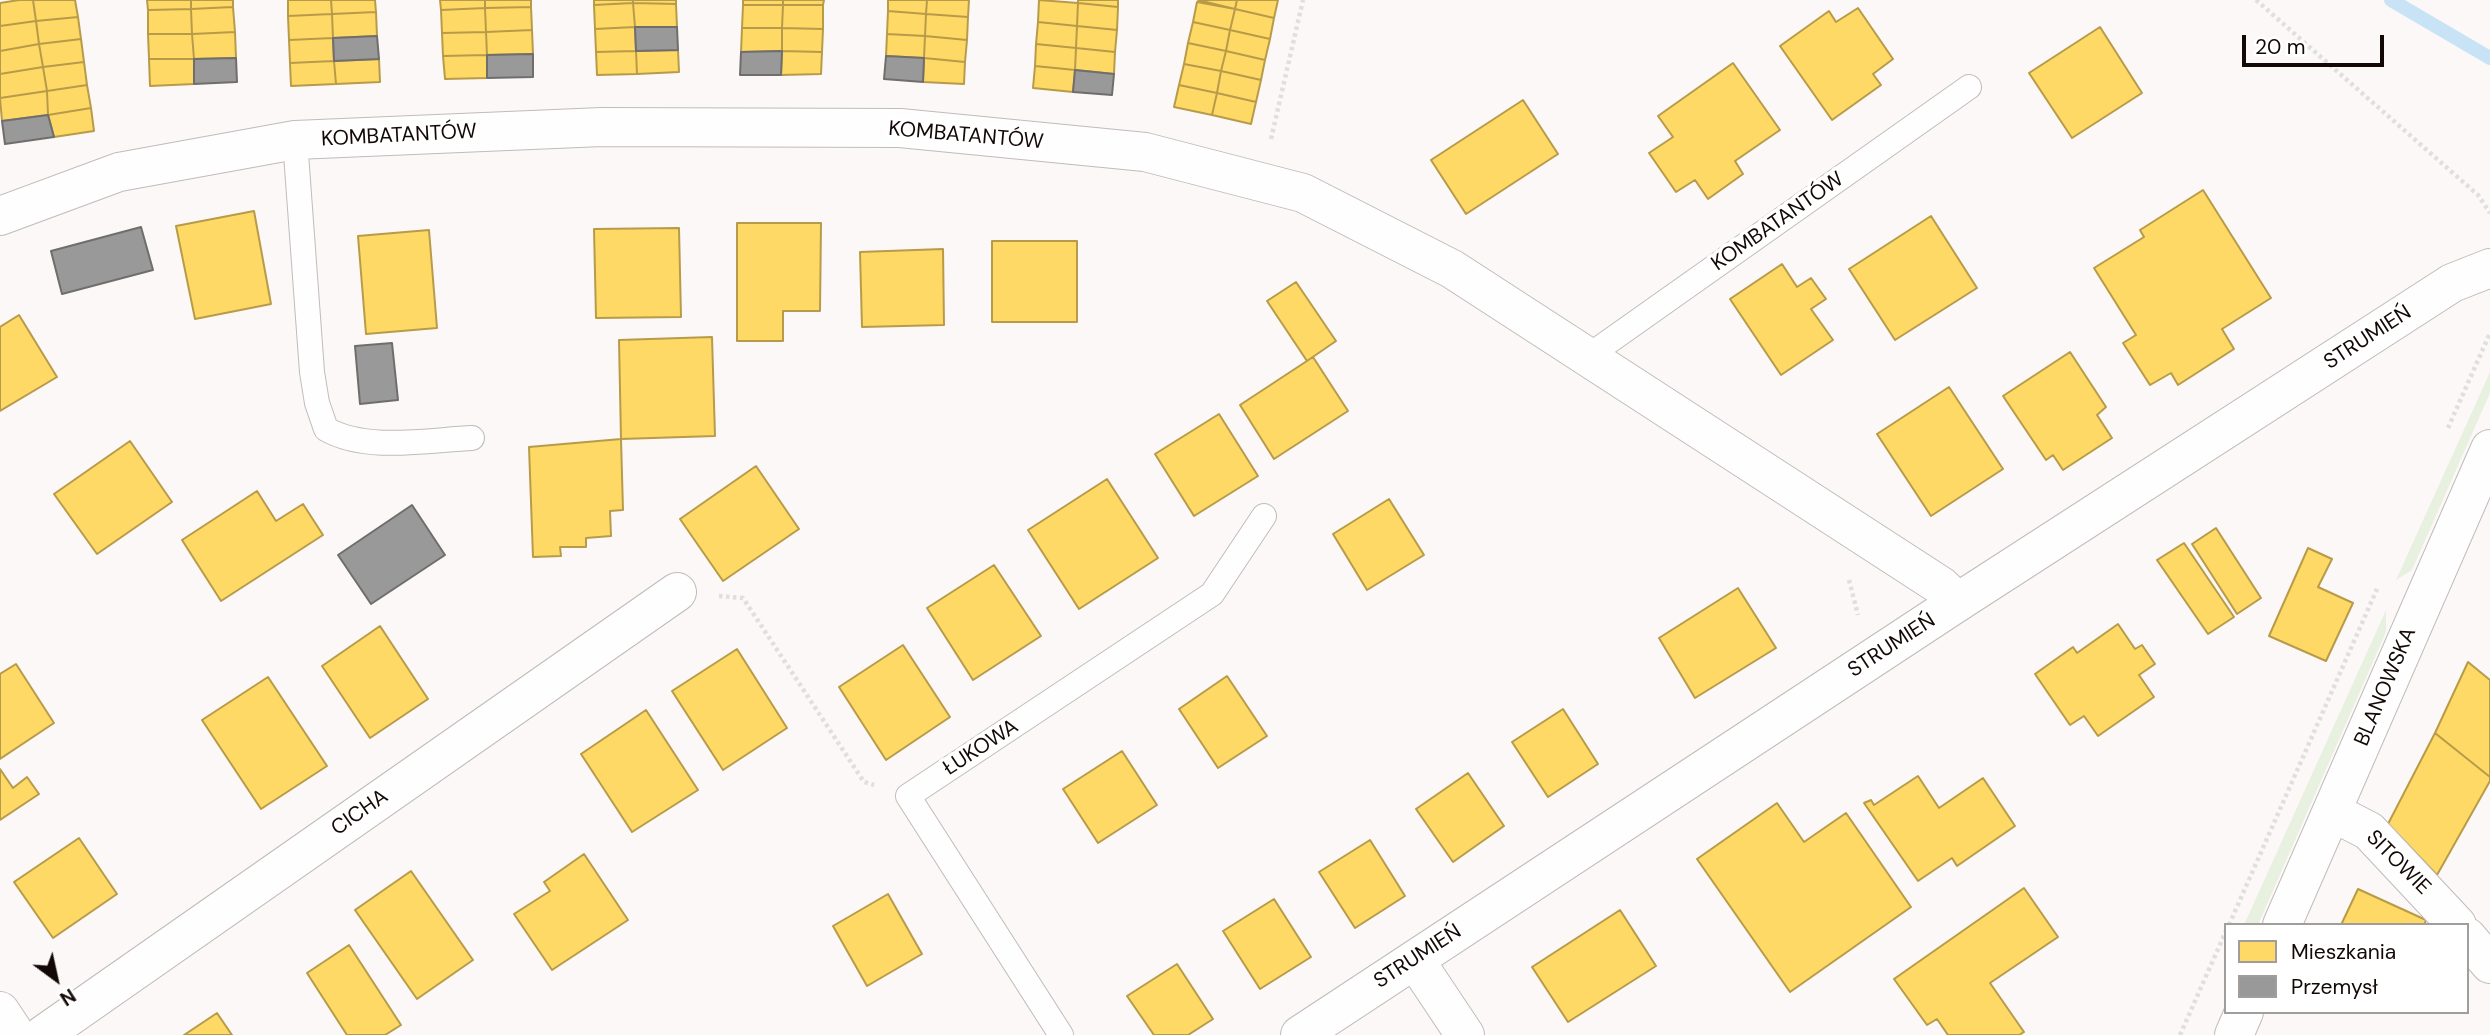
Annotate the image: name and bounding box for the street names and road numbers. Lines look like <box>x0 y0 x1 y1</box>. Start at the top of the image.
street label: KOMBATANTÓW <box>887 117 1045 155</box>
street label: KOMBATANTÓW <box>321 119 477 153</box>
street label: KOMBATANTÓW <box>1707 167 1849 277</box>
street label: STRUMIEŃ <box>2320 301 2416 375</box>
street label: STRUMIEŃ <box>1844 609 1940 683</box>
street label: BLANOWSKA <box>2350 624 2422 750</box>
street label: ŁUKOWA <box>939 714 1023 782</box>
street label: CICHA <box>327 785 393 841</box>
street label: SITOWIE <box>2360 825 2436 901</box>
street label: STRUMIEŃ <box>1370 920 1466 994</box>

